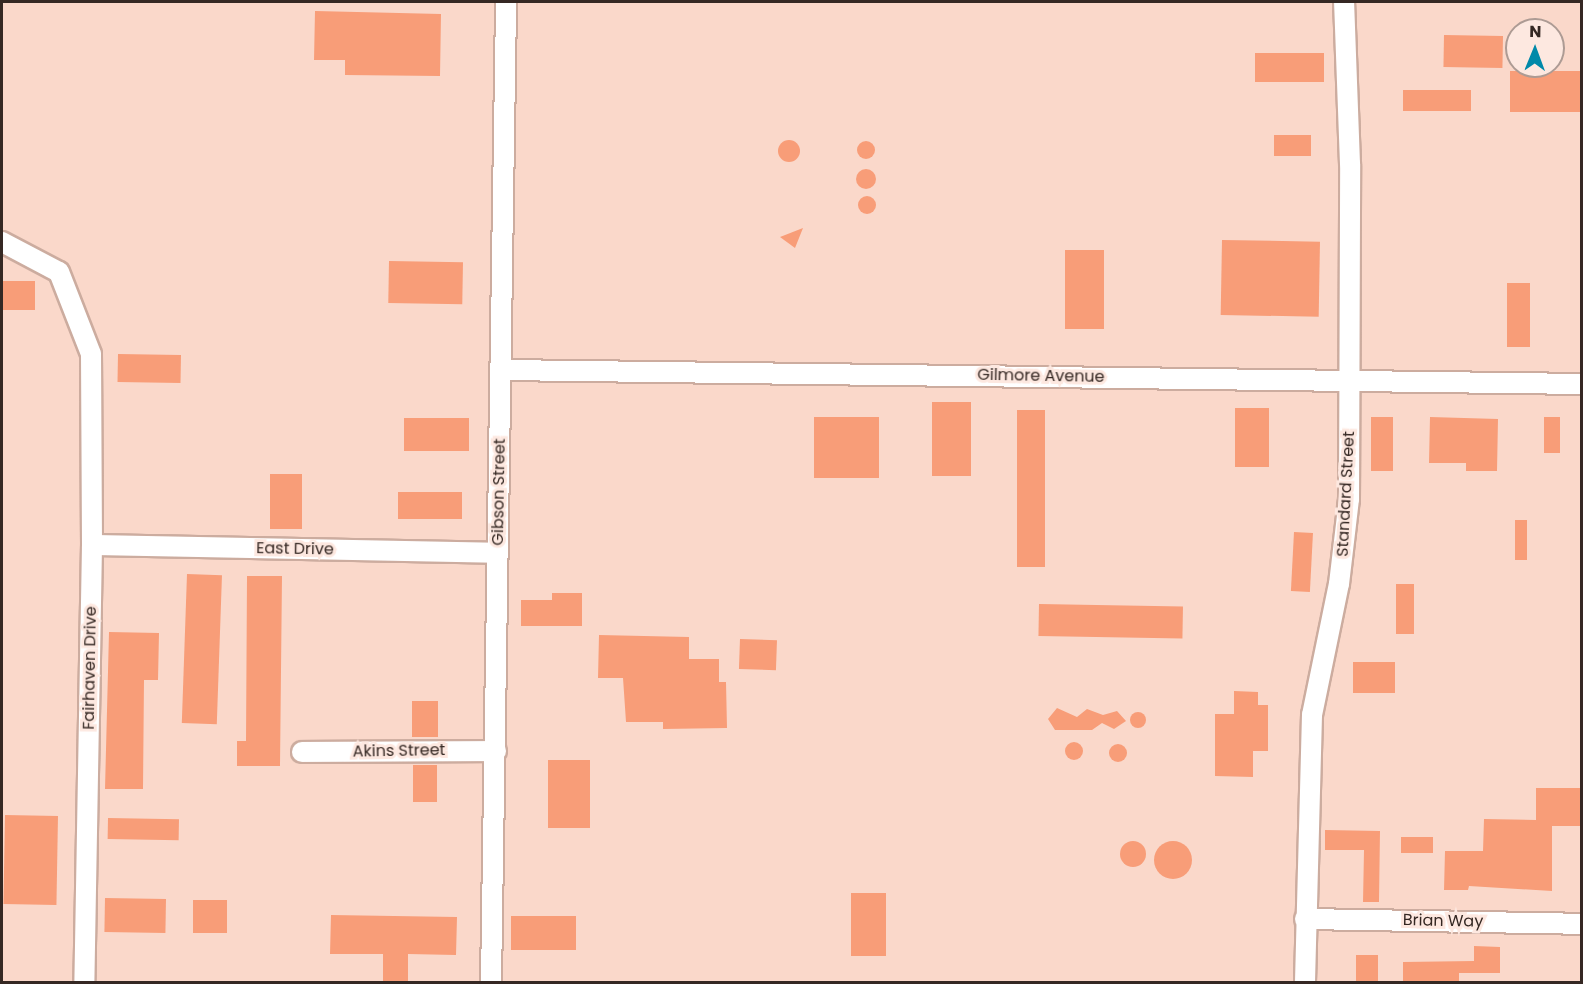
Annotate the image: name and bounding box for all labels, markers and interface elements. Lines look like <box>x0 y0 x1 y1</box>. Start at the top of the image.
north arrow <box>1505 18 1565 78</box>
text: N <box>1529 20 1542 43</box>
street label: Gilmore Avenue <box>977 365 1105 387</box>
street label: Standard Street <box>1333 431 1359 557</box>
street label: Gibson Street <box>488 438 510 546</box>
street label: East Drive <box>256 539 334 559</box>
street label: Fairhaven Drive <box>79 606 101 730</box>
street label: Akins Street <box>353 741 445 761</box>
street label: Brian Way <box>1403 911 1483 931</box>

